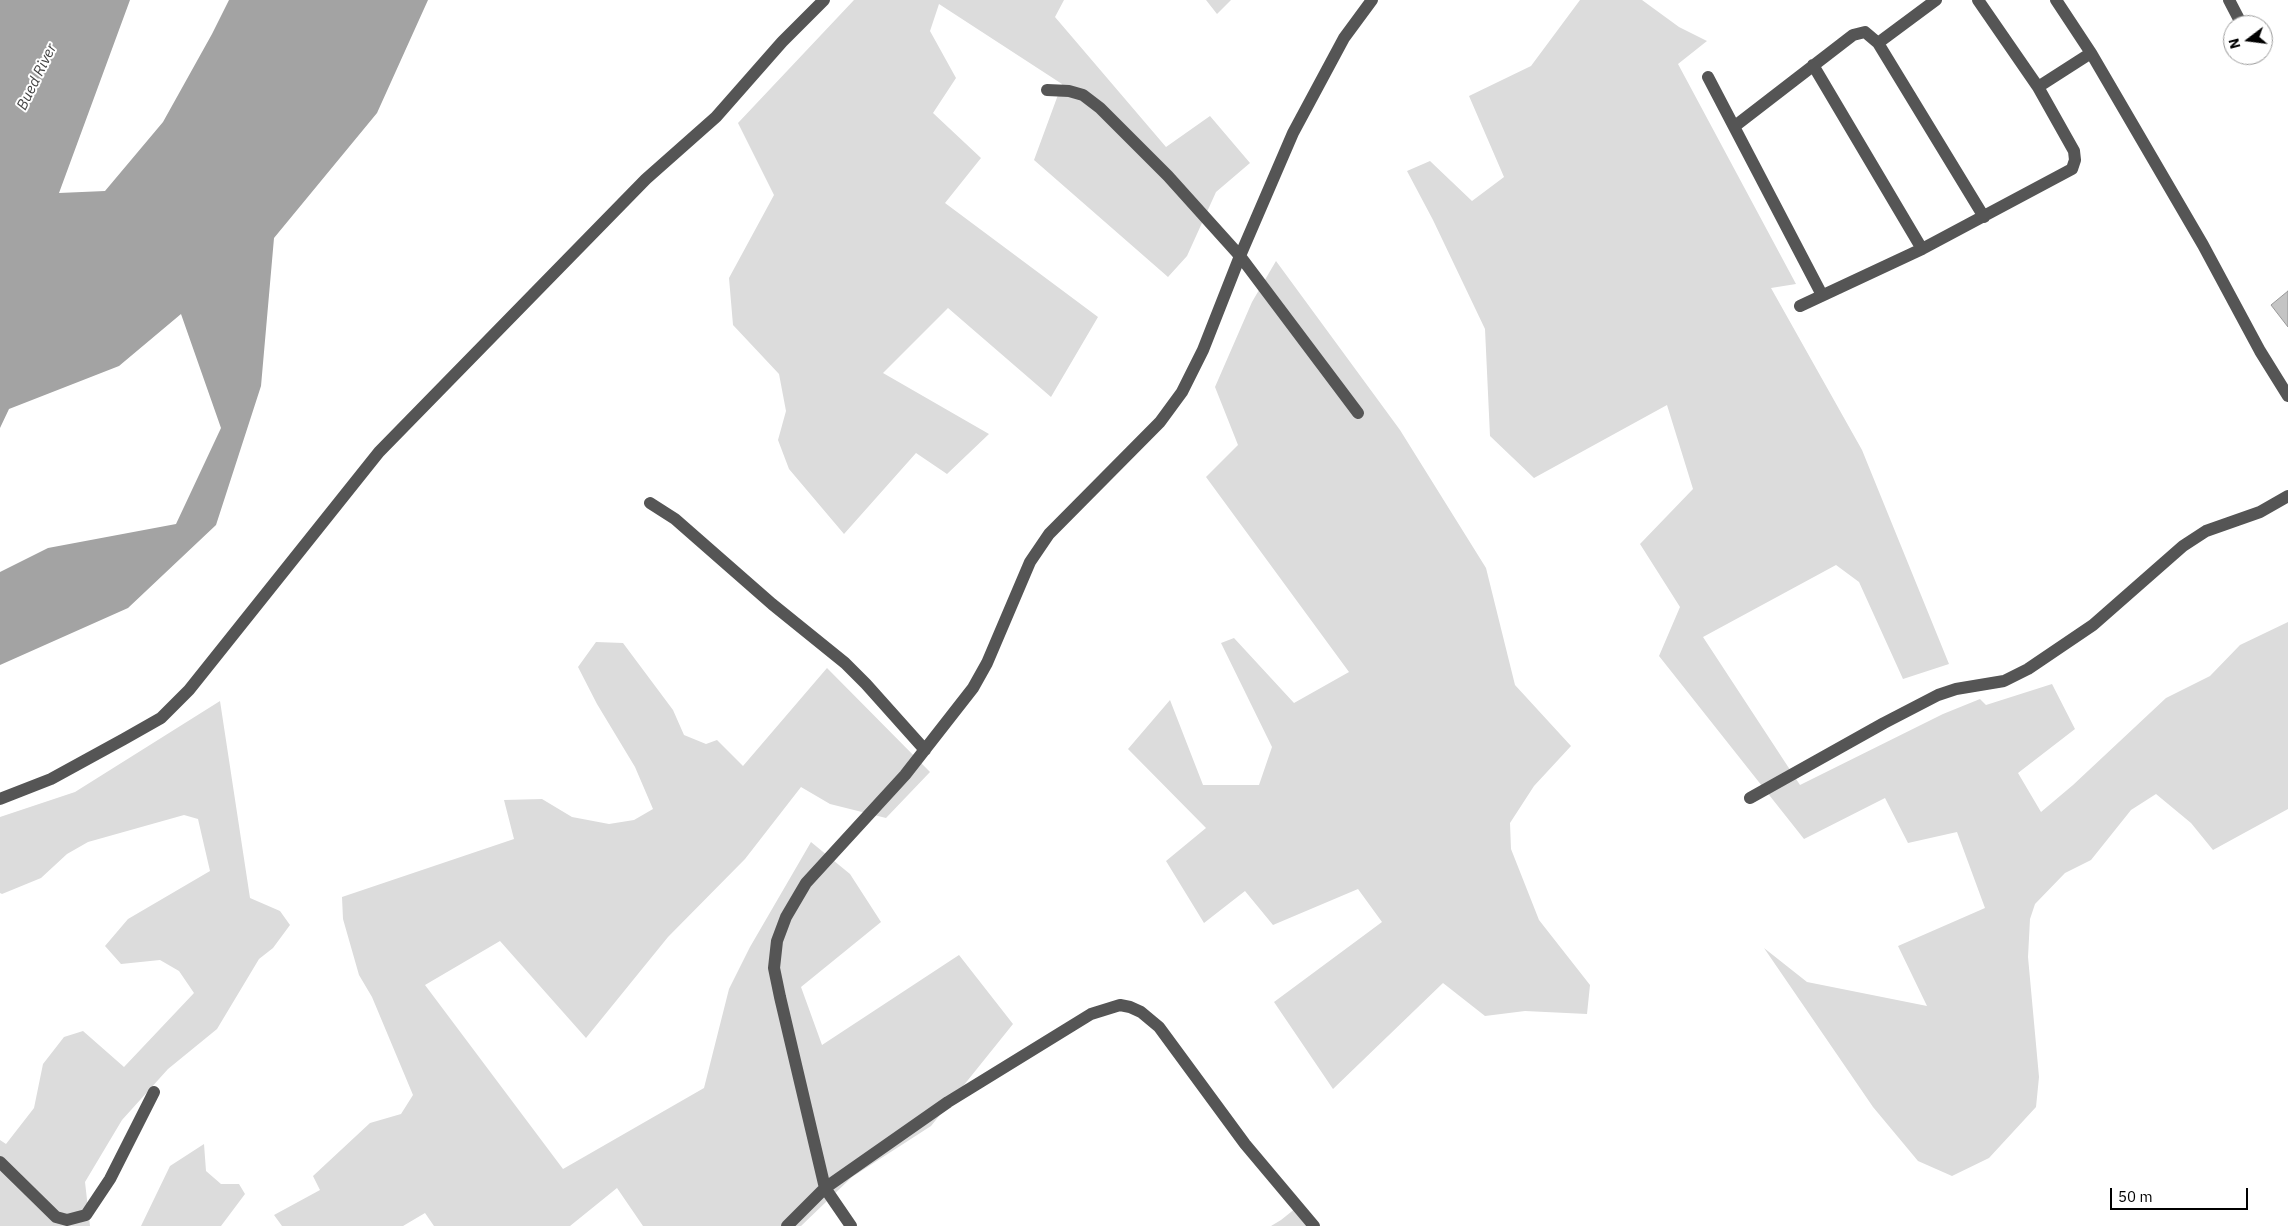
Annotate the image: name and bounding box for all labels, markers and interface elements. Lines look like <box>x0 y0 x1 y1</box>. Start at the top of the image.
north arrow <box>2223 15 2273 65</box>
text: N <box>2224 36 2244 51</box>
water label: Bued River <box>13 41 61 113</box>
scale bar <box>2113 1178 2250 1210</box>
text: 50 m <box>2118 1187 2153 1206</box>

